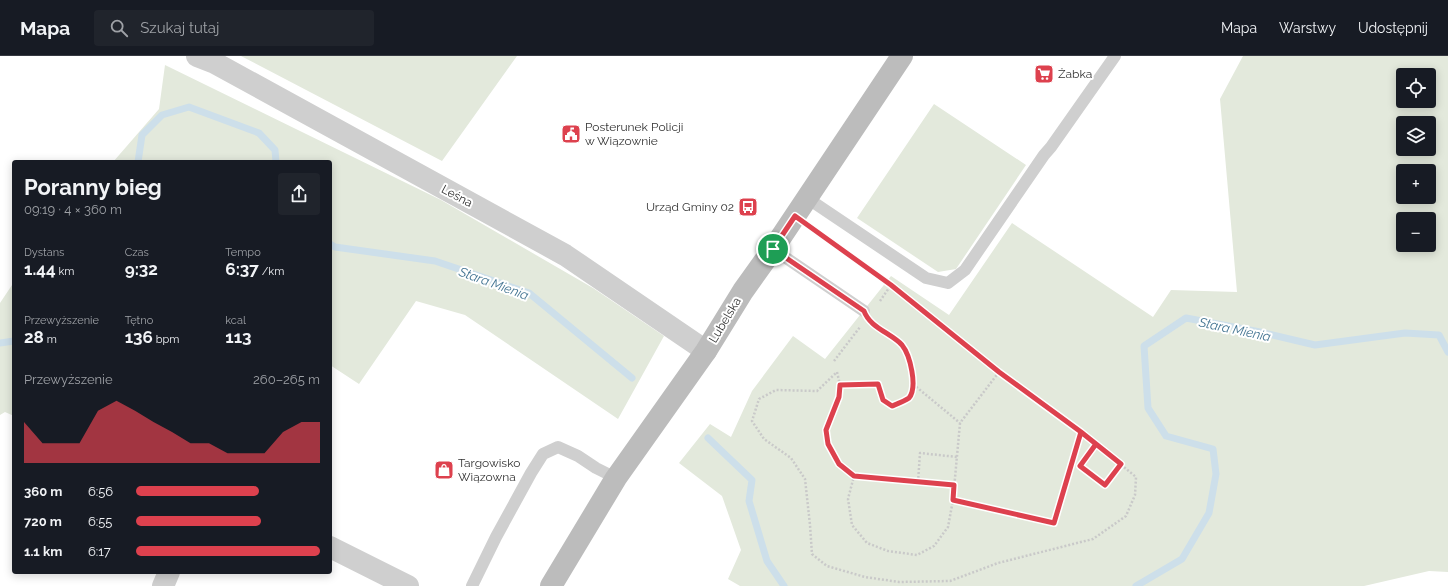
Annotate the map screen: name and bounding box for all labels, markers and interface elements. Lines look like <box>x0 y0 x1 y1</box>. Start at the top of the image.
search box <box>94 10 374 46</box>
text: Mapa <box>20 17 70 39</box>
icon: search <box>108 17 130 39</box>
text: Szukaj tutaj <box>140 19 219 37</box>
text: Mapa <box>1221 20 1257 36</box>
text: Warstwy <box>1279 20 1336 36</box>
text: Udostępnij <box>1358 20 1428 36</box>
supermarket icon: Żabka <box>1033 63 1055 85</box>
place label: Żabka <box>1058 67 1092 81</box>
map controls <box>1396 68 1436 252</box>
button: locate <box>1396 68 1436 108</box>
button: layers <box>1396 116 1436 156</box>
place label: Posterunek Policji w Wiązownie <box>585 120 683 148</box>
public building icon: Posterunek Policji w Wiązownie <box>560 123 582 145</box>
button: + <box>1396 164 1436 204</box>
button: share <box>278 173 320 215</box>
text: Poranny bieg <box>24 174 162 200</box>
street label: Leśna <box>439 182 475 210</box>
bus stop icon: Urząd Gminy 02 <box>737 196 759 218</box>
place label: Urząd Gminy 02 <box>646 200 734 214</box>
text: 09:19 · 4 × 360 m <box>24 202 122 217</box>
button: − <box>1396 212 1436 252</box>
pin <box>756 232 790 266</box>
icon: arrive <box>762 238 784 260</box>
text: Dystans <box>24 246 64 259</box>
text: Czas <box>125 246 149 259</box>
text: Tempo <box>225 246 261 259</box>
text: 1.44 <box>24 259 56 279</box>
text: 9:32 <box>125 259 158 279</box>
text: 6:37 <box>225 259 259 279</box>
water label: Stara Mienia <box>456 264 531 303</box>
text: km <box>56 265 74 278</box>
text: /km <box>259 265 284 278</box>
street label: Lubelska <box>706 295 744 345</box>
text: Przewyższenie <box>24 314 99 327</box>
text: Tętno <box>125 314 153 327</box>
text: kcal <box>225 314 246 327</box>
water label: Stara Mienia <box>1197 314 1272 344</box>
text: 28 <box>24 327 44 347</box>
text: 136 <box>125 327 153 347</box>
text: 113 <box>225 327 252 347</box>
text: m <box>44 333 57 346</box>
text: bpm <box>153 333 179 346</box>
text: Przewyższenie <box>24 372 113 387</box>
text: 260–265 m <box>253 372 320 387</box>
place label: Targowisko Wiązowna <box>458 456 520 484</box>
shop icon: Targowisko Wiązowna <box>433 459 455 481</box>
text: 360 m <box>24 484 62 499</box>
text: 6:56 <box>88 484 113 499</box>
text: 720 m <box>24 514 62 529</box>
text: 6:55 <box>88 514 112 529</box>
text: 1.1 km <box>24 544 62 559</box>
text: 6:17 <box>88 544 111 559</box>

